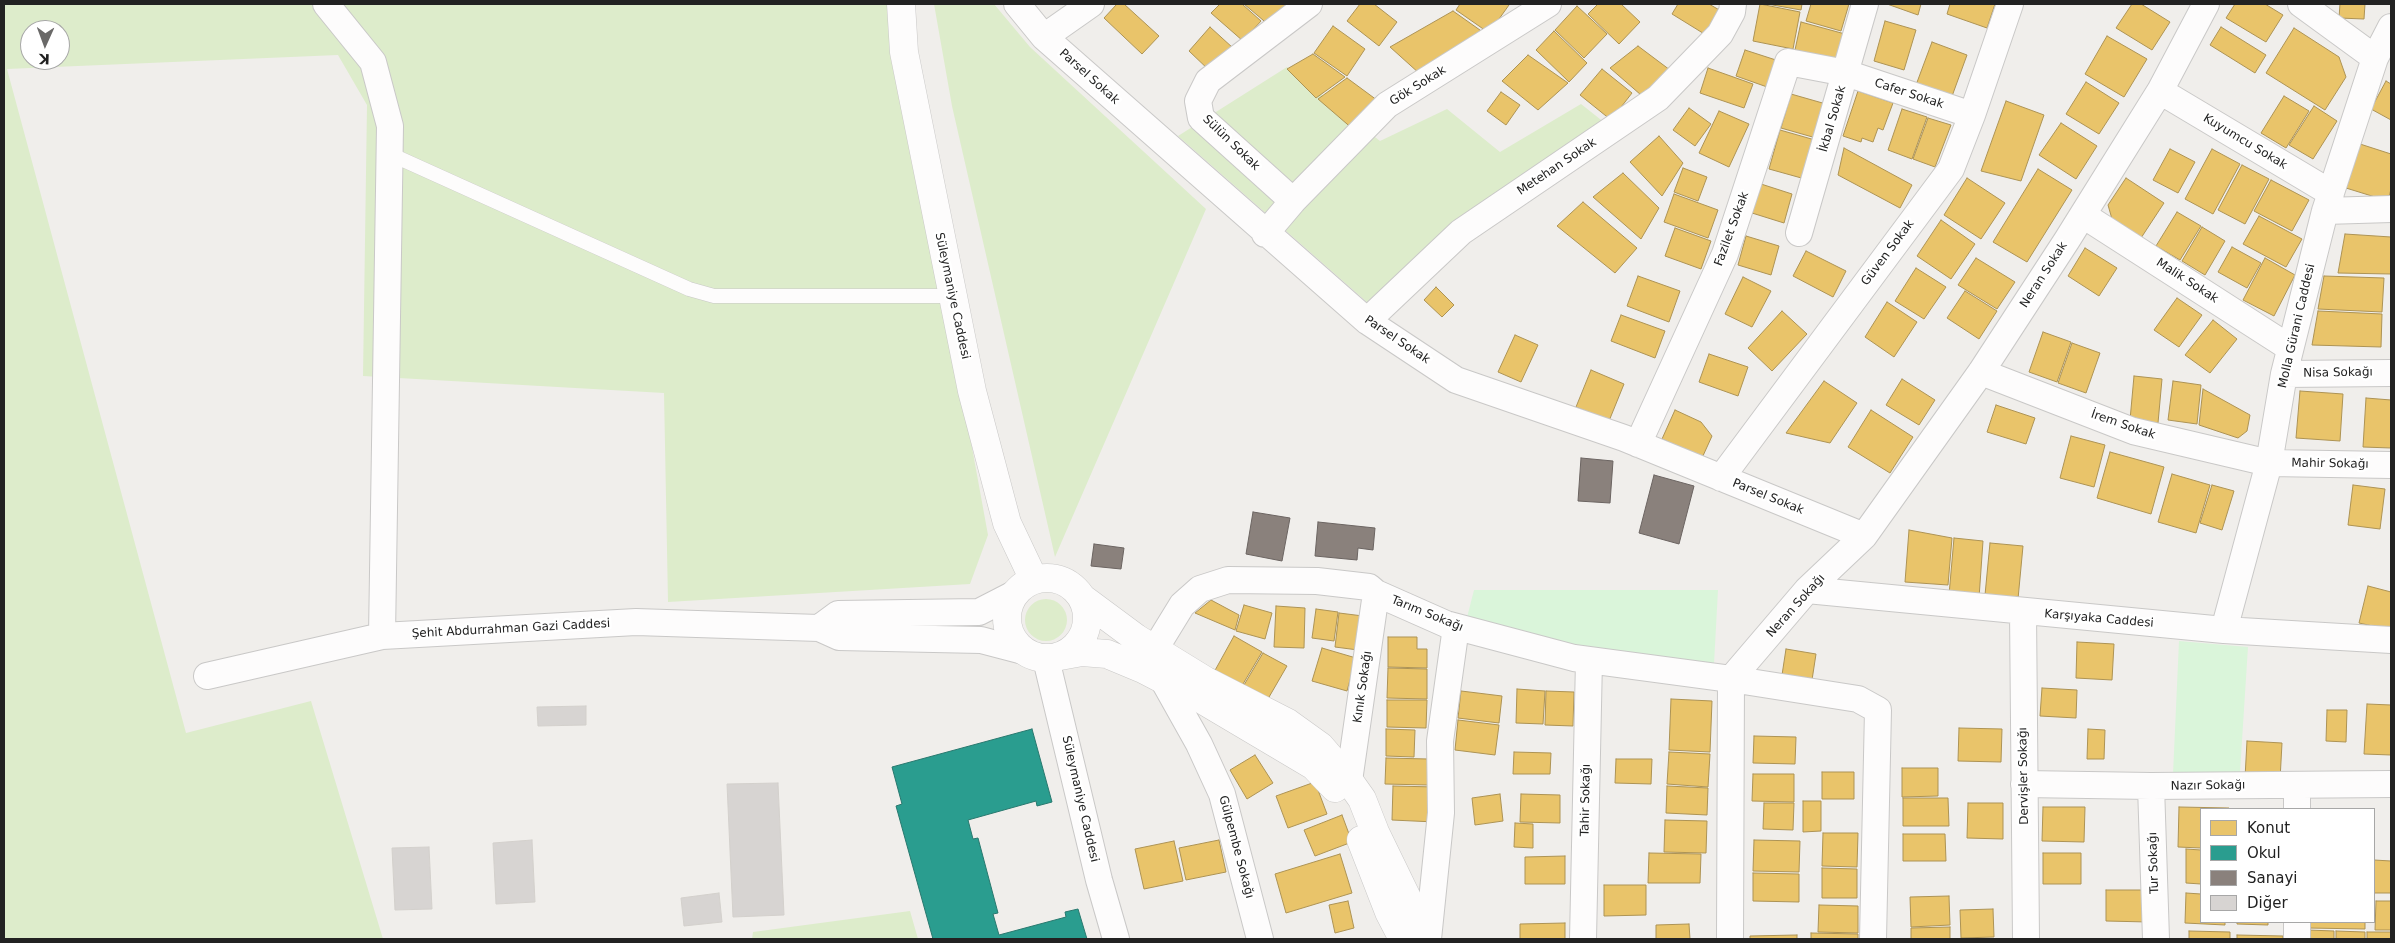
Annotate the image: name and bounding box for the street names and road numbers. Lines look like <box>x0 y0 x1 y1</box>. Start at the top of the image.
street label: Parsel Sokak <box>1056 46 1122 108</box>
street label: Gök Sokak <box>1387 63 1449 109</box>
street label: Cafer Sokak <box>1872 76 1946 112</box>
street label: İkbal Sokak <box>1817 84 1849 154</box>
street label: Kuyumcu Sokak <box>2200 111 2290 173</box>
street label: Sülün Sokak <box>1200 112 1262 174</box>
street label: Metehan Sokak <box>1515 135 1599 199</box>
street label: Fazilet Sokak <box>1712 190 1752 268</box>
street label: Güven Sokak <box>1859 217 1917 289</box>
street label: Süleymaniye Caddesi <box>932 231 972 361</box>
street label: Neran Sokak <box>2017 239 2071 311</box>
street label: Malik Sokak <box>2153 256 2221 306</box>
street label: Molla Gürani Caddesi <box>2276 262 2318 390</box>
street label: Parsel Sokak <box>1362 313 1432 367</box>
street label: Nisa Sokağı <box>2303 365 2373 381</box>
street label: İrem Sokak <box>2089 407 2157 443</box>
street label: Mahir Sokağı <box>2291 456 2369 472</box>
street label: Parsel Sokak <box>1730 476 1806 518</box>
street label: Neran Sokağı <box>1764 571 1828 641</box>
street label: Tarım Sokağı <box>1389 593 1465 635</box>
street label: Karşıyaka Caddesi <box>2044 607 2154 631</box>
street label: Şehit Abdurrahman Gazi Caddesi <box>411 617 611 641</box>
street label: Kınık Sokağı <box>1351 650 1375 724</box>
street label: Dervişler Sokağı <box>2016 727 2032 825</box>
street label: Süleymaniye Caddesi <box>1058 734 1102 864</box>
street label: Tahir Sokağı <box>1578 764 1594 836</box>
street label: Nazır Sokağı <box>2171 778 2245 794</box>
street label: Gülpembe Sokağı <box>1215 794 1257 900</box>
street label: Tur Sokağı <box>2146 832 2162 894</box>

